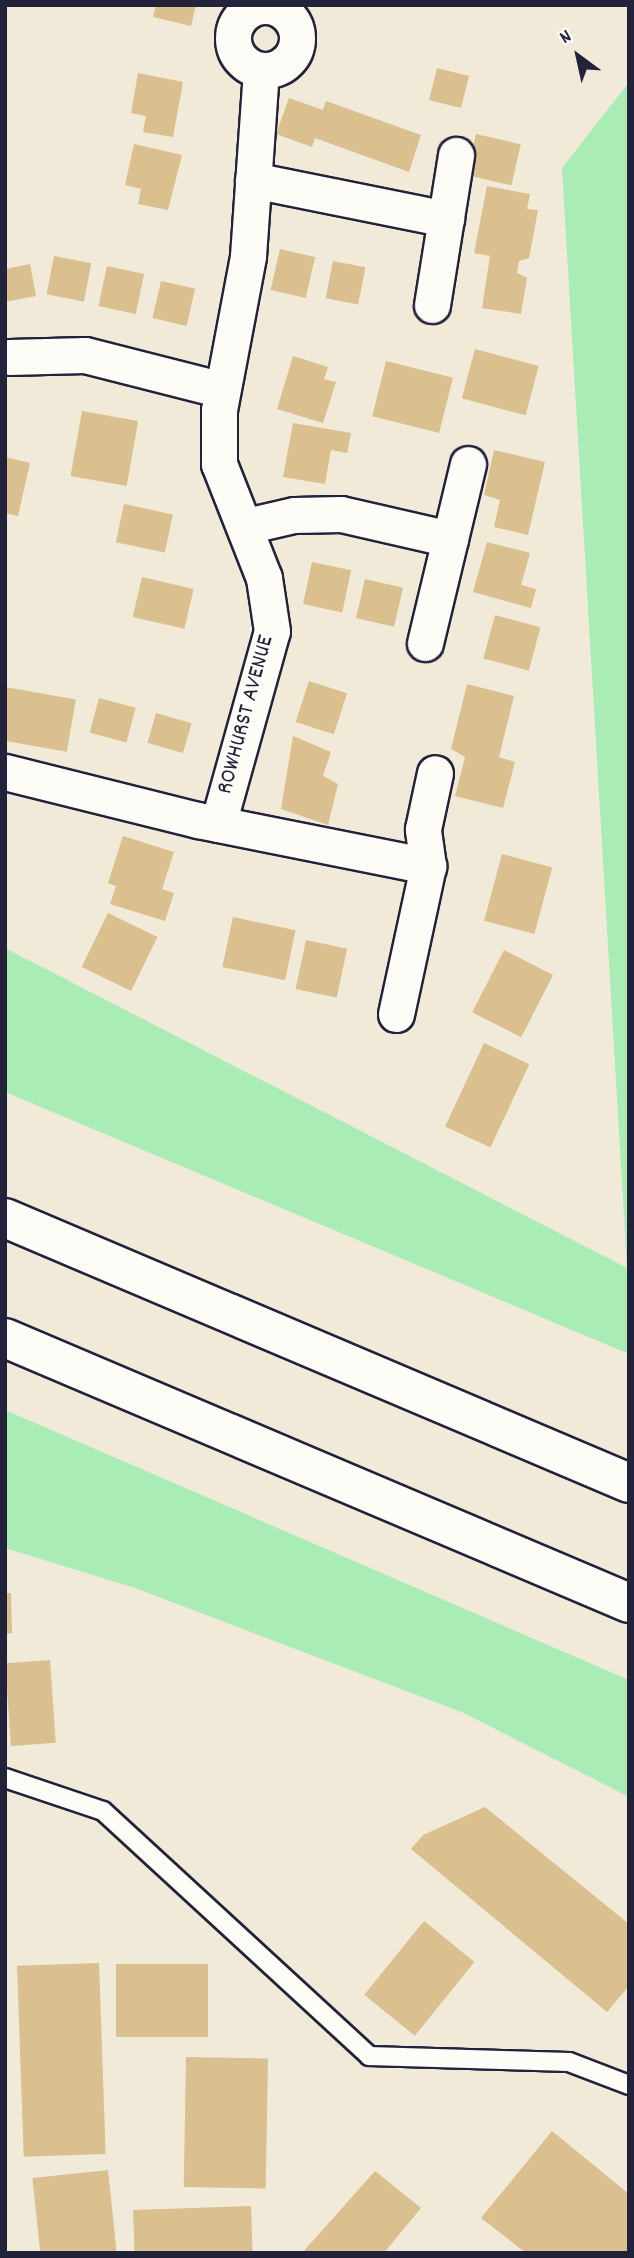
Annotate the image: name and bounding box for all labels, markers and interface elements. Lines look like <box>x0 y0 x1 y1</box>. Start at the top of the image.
north arrow <box>543 21 613 91</box>
text: N <box>555 24 578 52</box>
street label: ROWHURST AVENUE <box>213 633 281 797</box>

